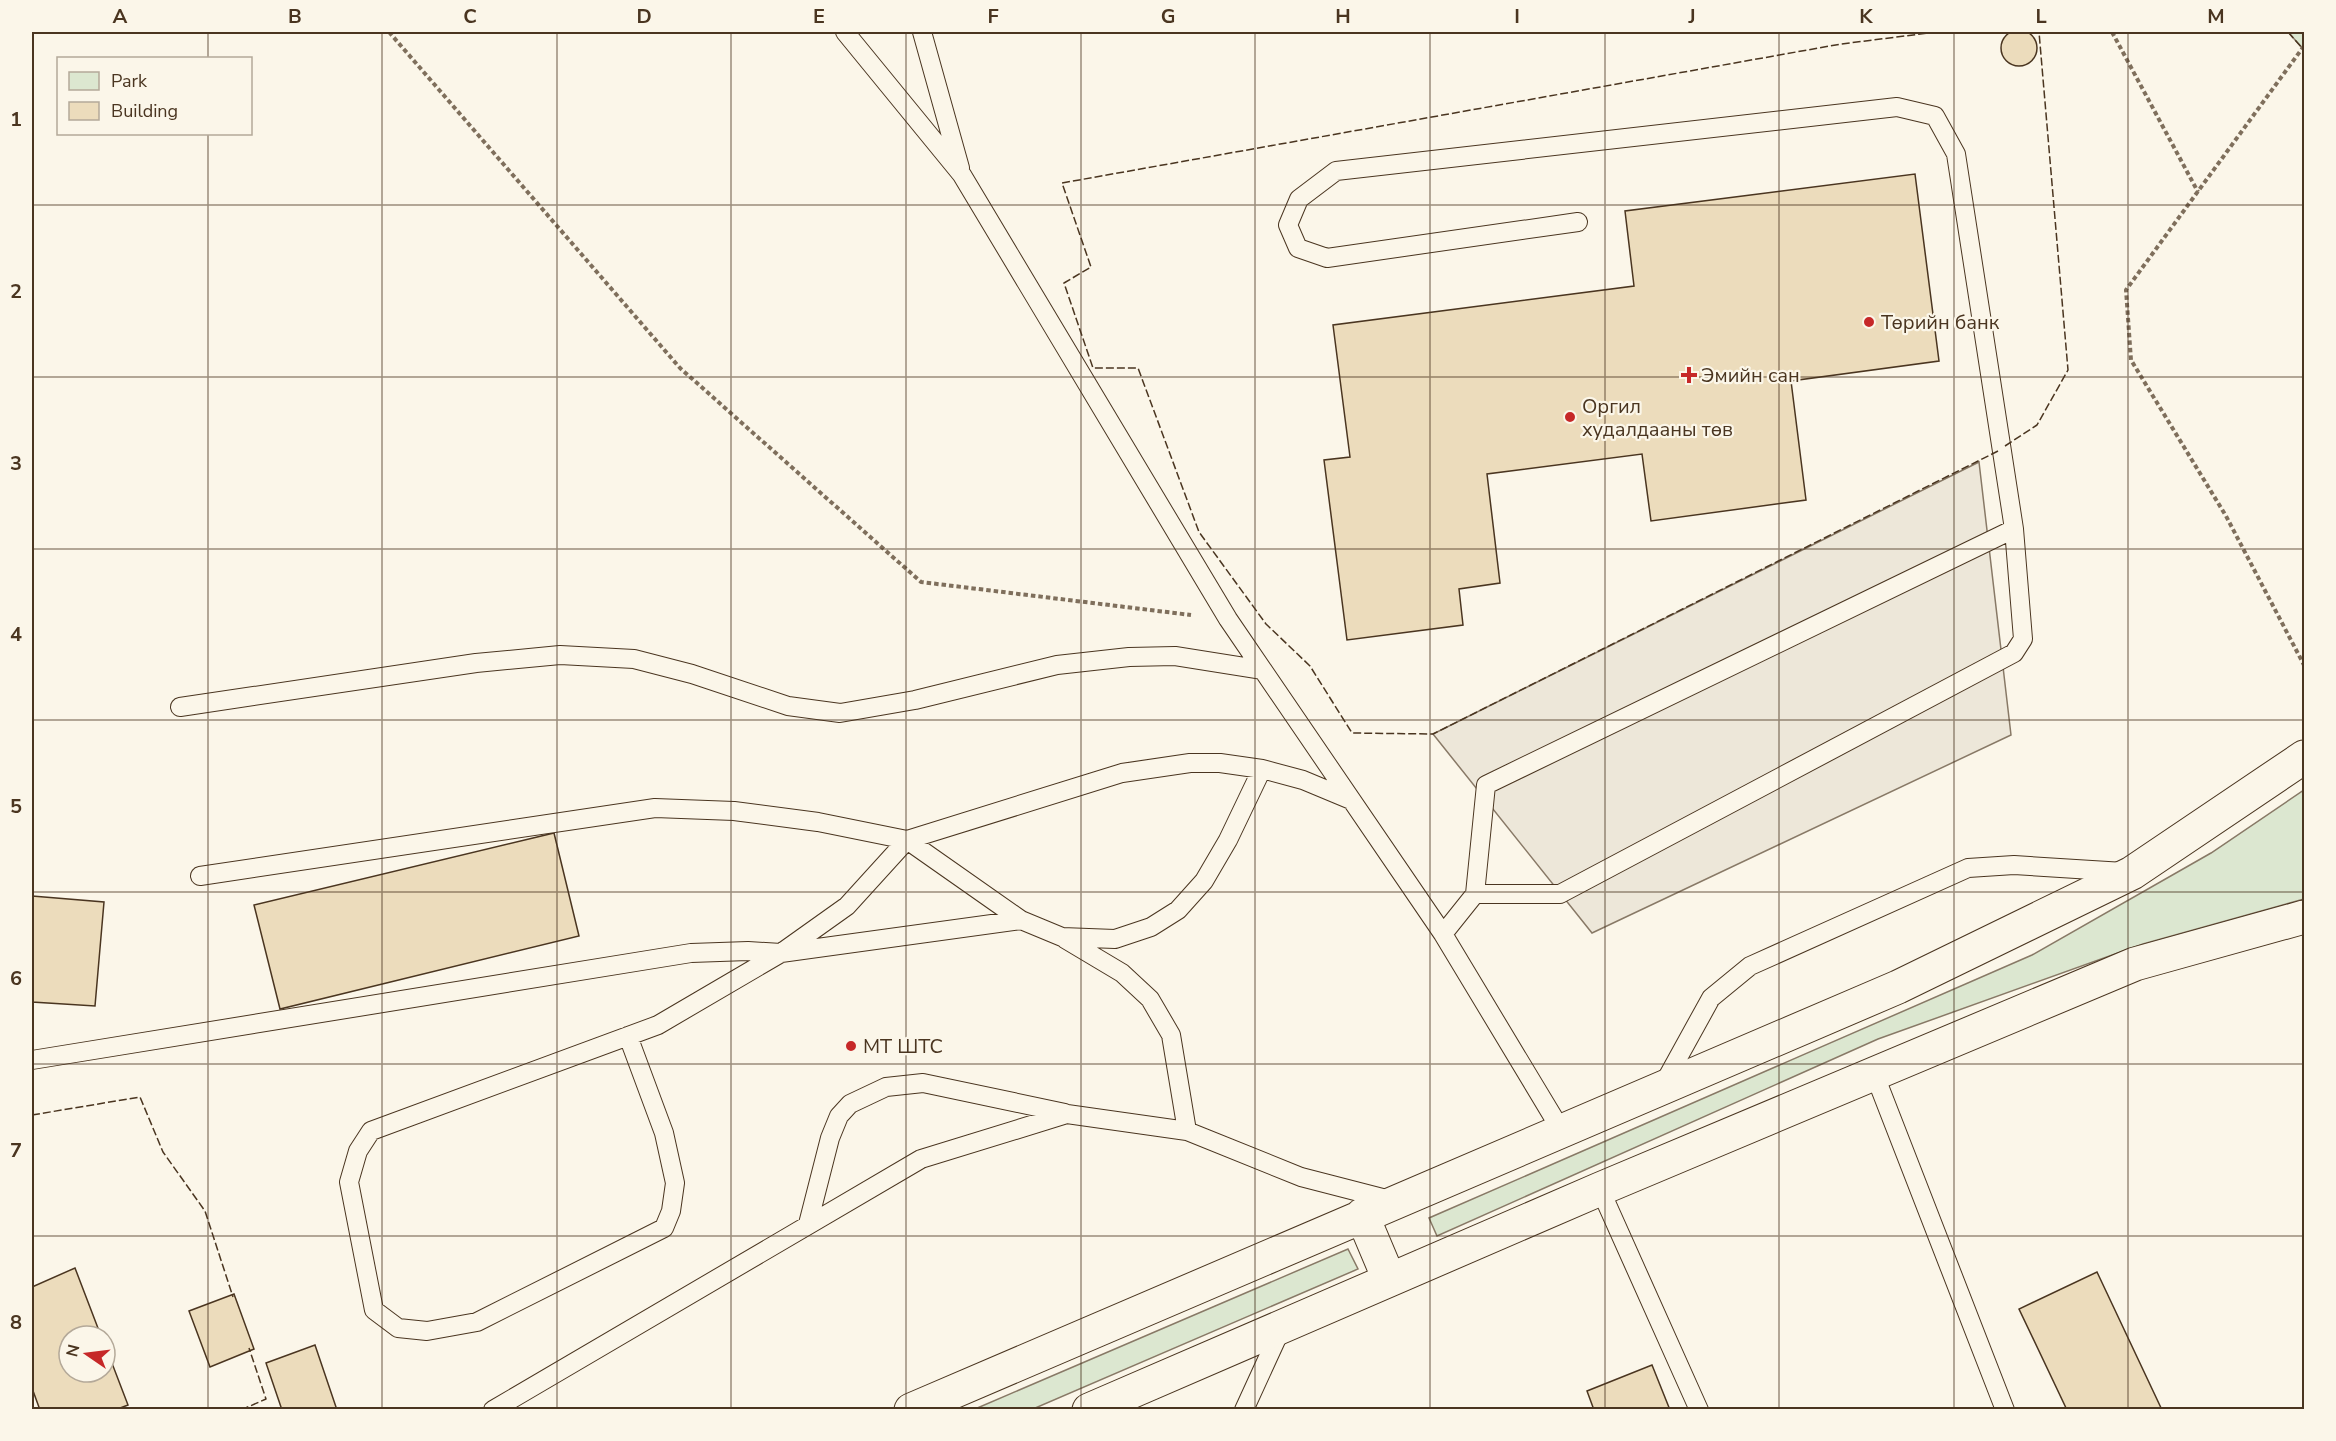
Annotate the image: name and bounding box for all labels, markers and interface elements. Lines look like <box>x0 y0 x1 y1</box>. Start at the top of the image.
text: A <box>113 3 128 30</box>
text: B <box>288 3 302 30</box>
text: C <box>463 3 477 30</box>
text: D <box>636 3 652 30</box>
text: E <box>813 3 825 30</box>
text: F <box>987 3 999 30</box>
text: G <box>1161 3 1175 30</box>
text: H <box>1335 3 1351 30</box>
text: I <box>1514 3 1520 30</box>
text: J <box>1687 3 1696 30</box>
text: K <box>1859 3 1873 30</box>
text: L <box>2035 3 2047 30</box>
text: M <box>2207 3 2225 30</box>
legend <box>57 57 252 135</box>
text: Park <box>111 69 148 93</box>
text: Building <box>111 99 178 123</box>
text: 1 <box>10 106 22 133</box>
text: 2 <box>10 278 22 305</box>
place label: Төрийн банк <box>1881 309 2000 336</box>
marker: Төрийн банк <box>1862 315 1876 329</box>
place label: Эмийн сан <box>1701 362 1800 389</box>
marker: Эмийн сан <box>1682 368 1696 382</box>
place label: Оргил худалдааны төв <box>1582 393 1733 443</box>
marker: Оргил худалдааны төв <box>1563 410 1577 424</box>
text: 3 <box>10 450 22 477</box>
text: 4 <box>10 621 22 648</box>
text: 5 <box>10 793 22 820</box>
text: 6 <box>10 965 22 992</box>
place label: МТ ШТС <box>863 1033 943 1060</box>
marker: МТ ШТС <box>844 1039 858 1053</box>
text: 7 <box>10 1137 22 1164</box>
text: 8 <box>10 1309 22 1336</box>
north arrow <box>57 1324 117 1384</box>
text: N <box>61 1342 86 1359</box>

